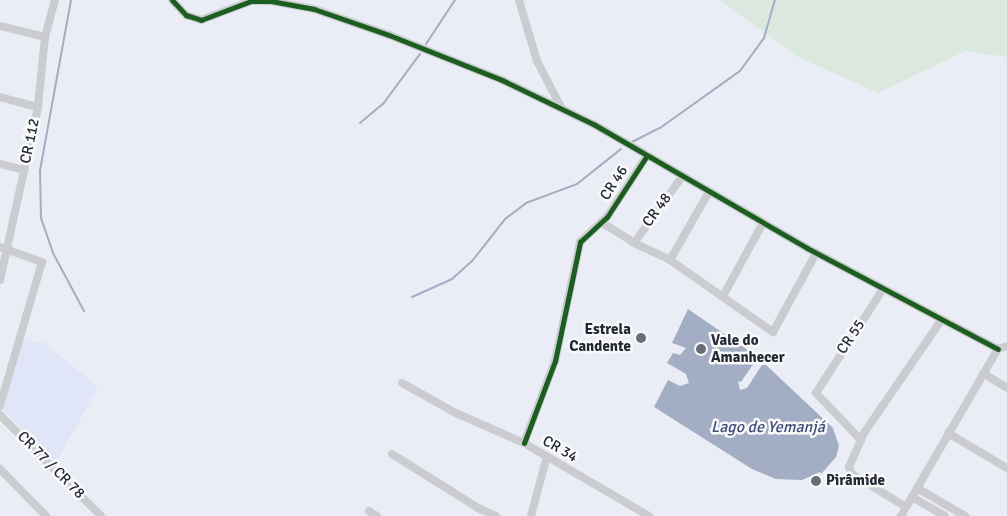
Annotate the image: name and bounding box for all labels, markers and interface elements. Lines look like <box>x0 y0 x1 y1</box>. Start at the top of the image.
street label: CR 112 <box>16 117 44 165</box>
street label: CR 46 <box>596 162 632 204</box>
street label: CR 48 <box>639 190 675 230</box>
street label: CR 55 <box>833 316 869 358</box>
place label: Estrela Candente <box>569 320 631 355</box>
place label: Vale do Amanhecer <box>711 331 785 366</box>
marker: Estrela Candente <box>635 332 647 344</box>
marker: Vale do Amanhecer <box>695 343 707 355</box>
water label: Lago de Yemanjá <box>711 417 825 437</box>
street label: CR 77 / CR 78 <box>14 428 88 502</box>
street label: CR 34 <box>539 432 581 466</box>
place label: Pirâmide <box>826 472 885 490</box>
marker: Pirâmide <box>810 475 822 487</box>

